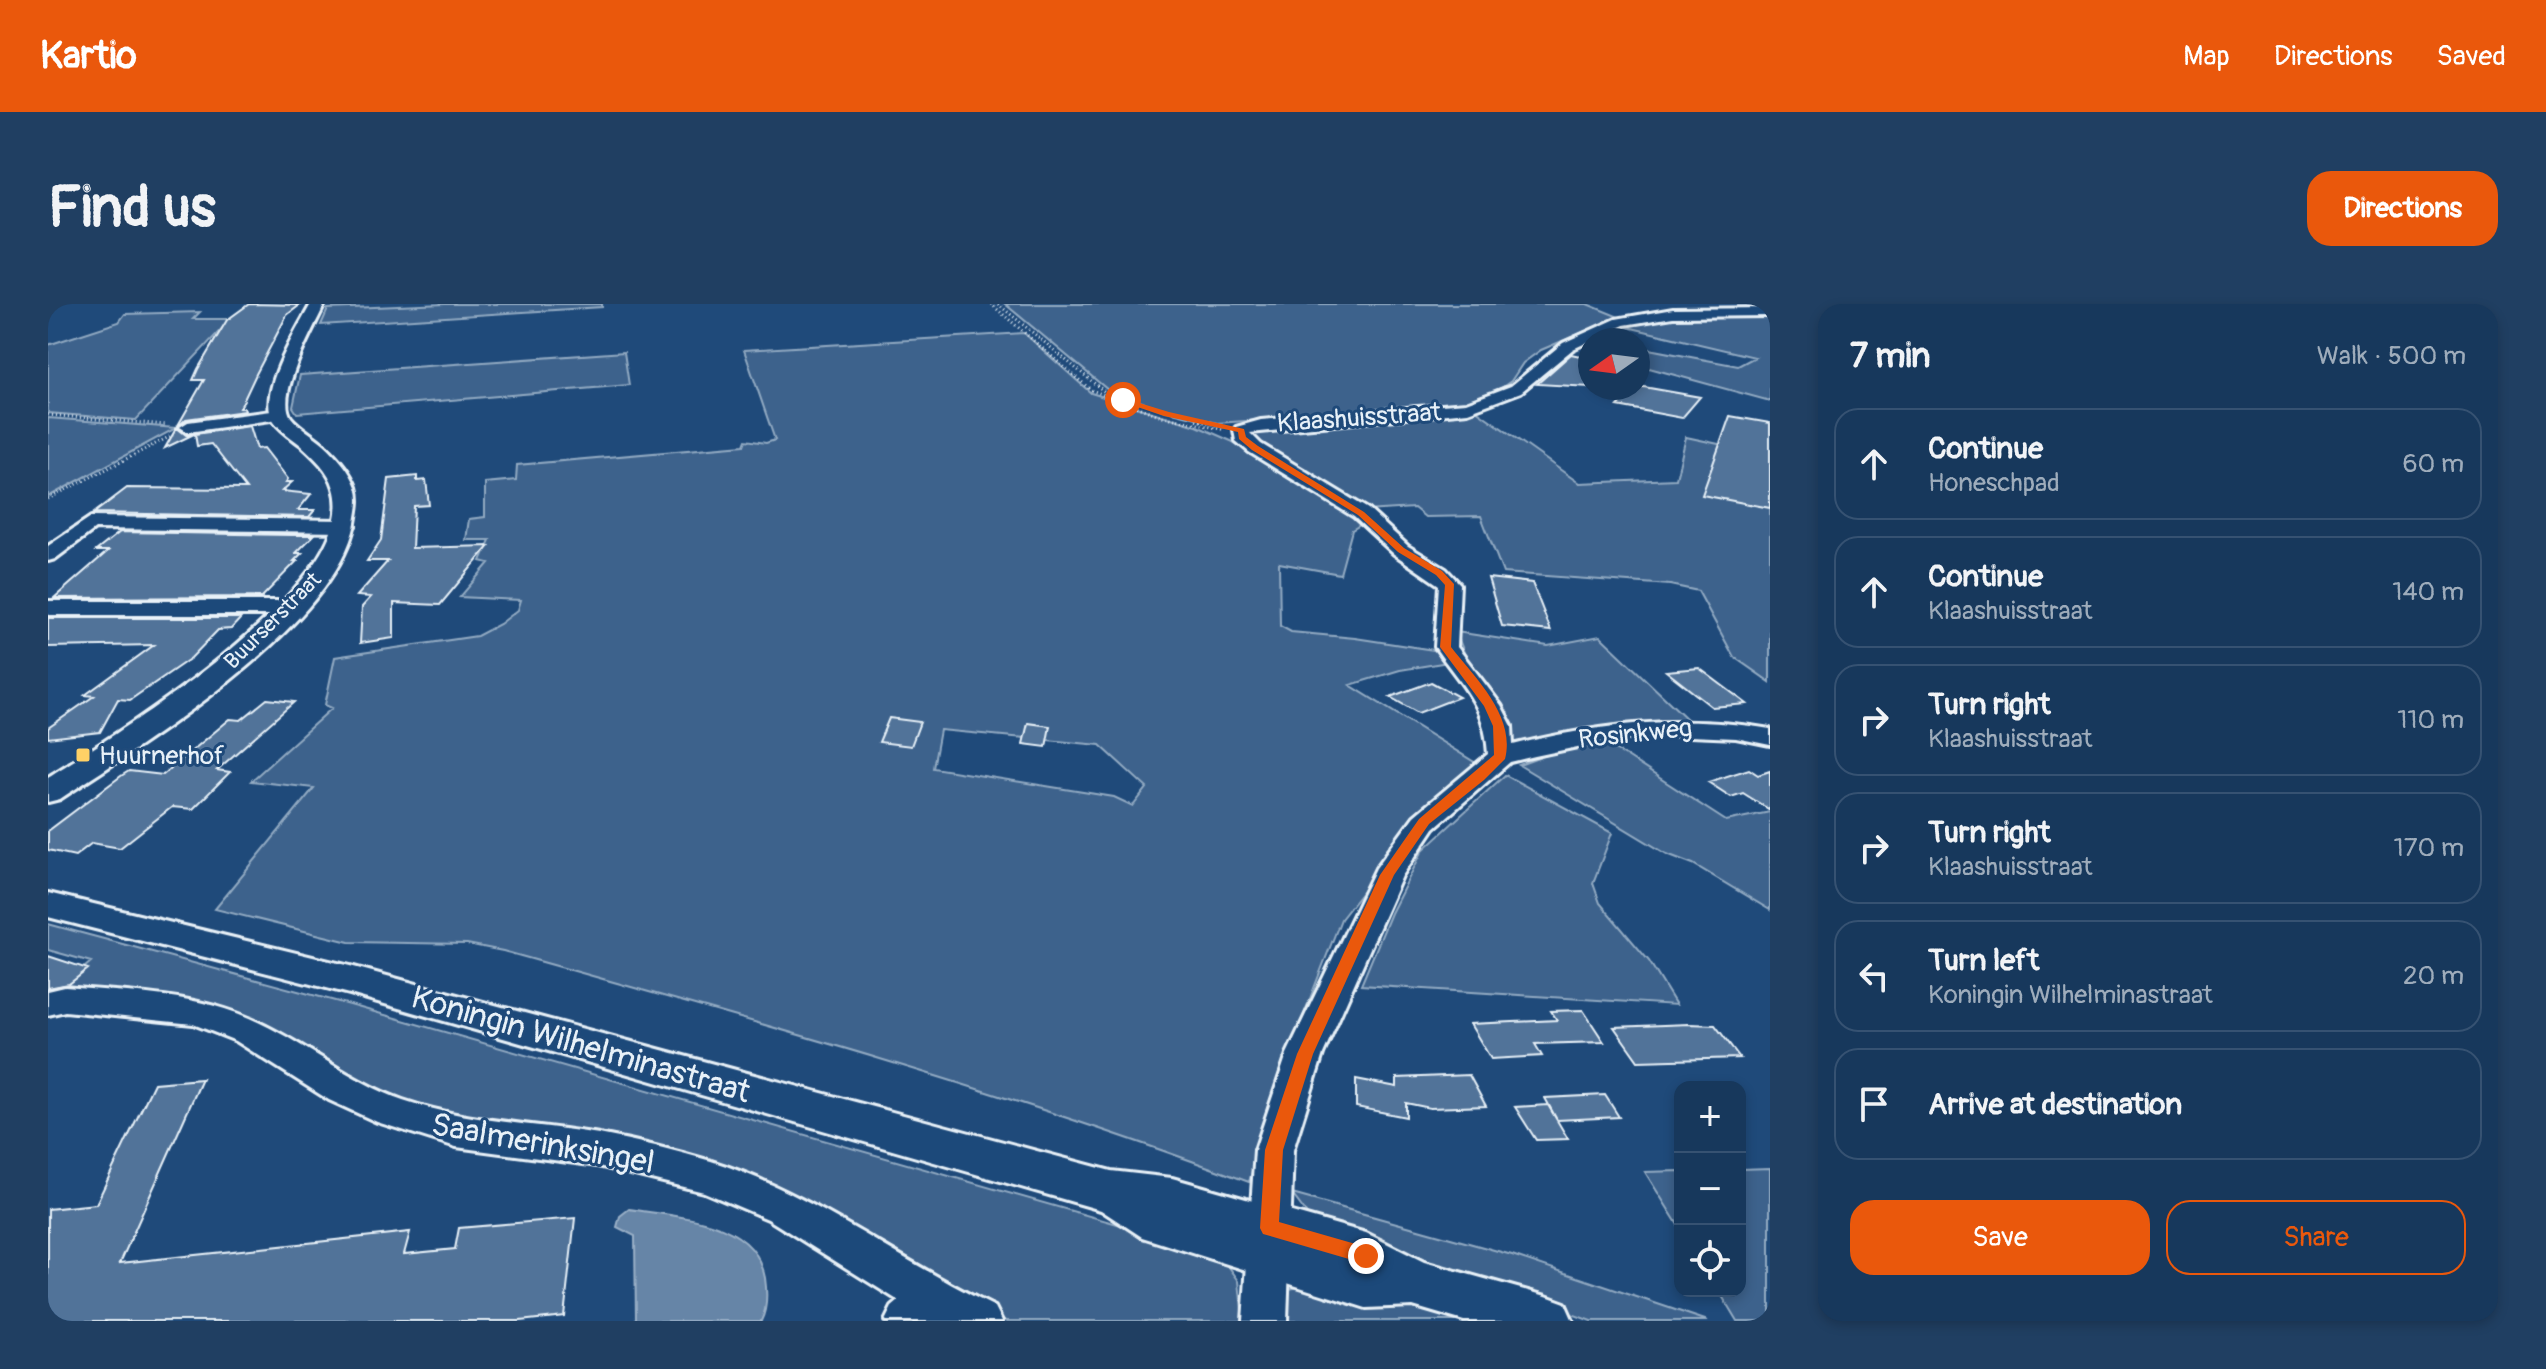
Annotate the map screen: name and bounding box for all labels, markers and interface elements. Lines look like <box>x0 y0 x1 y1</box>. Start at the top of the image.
text: Kartio <box>40 32 137 80</box>
text: Map <box>2183 39 2230 74</box>
text: Directions <box>2274 39 2393 74</box>
text: Saved <box>2437 39 2506 74</box>
button: Directions <box>2307 171 2498 246</box>
text: Find us <box>48 174 216 243</box>
north arrow <box>1578 328 1650 400</box>
text: 7 min <box>1850 335 1931 378</box>
text: Walk · 500 m <box>2317 340 2466 372</box>
route start <box>1105 382 1141 418</box>
street label: Klaashuisstraat <box>1276 396 1443 440</box>
text: Continue <box>1928 430 2043 467</box>
icon: ahead <box>1852 442 1896 486</box>
text: 60 m <box>2402 448 2464 480</box>
text: Honeschpad <box>1928 467 2060 499</box>
text: Continue <box>1928 558 2043 595</box>
street label: Buurserstraat <box>218 566 327 675</box>
icon: ahead <box>1852 570 1896 614</box>
text: 140 m <box>2392 576 2464 608</box>
text: Klaashuisstraat <box>1928 595 2092 627</box>
text: Turn right <box>1928 686 2051 723</box>
icon: right <box>1852 698 1896 742</box>
text: 110 m <box>2397 704 2464 736</box>
street label: Rosinkweg <box>1577 712 1693 756</box>
text: Klaashuisstraat <box>1928 723 2092 755</box>
place label: Huurnerhof <box>99 740 225 772</box>
marker: Huurnerhof <box>74 746 92 764</box>
text: Turn right <box>1928 814 2051 851</box>
icon: right <box>1852 826 1896 870</box>
text: 170 m <box>2394 832 2464 864</box>
text: Klaashuisstraat <box>1928 851 2092 883</box>
text: Turn left <box>1928 942 2039 979</box>
icon: left <box>1852 954 1896 998</box>
text: 20 m <box>2403 960 2464 992</box>
street label: Koningin Wilhelminastraat <box>407 977 755 1113</box>
text: Koningin Wilhelminastraat <box>1928 979 2213 1011</box>
map controls <box>1674 1081 1746 1297</box>
button: + <box>1674 1081 1746 1153</box>
icon: arrive <box>1852 1082 1896 1126</box>
text: Arrive at destination <box>1928 1086 2182 1123</box>
street label: Saalmerinksingel <box>428 1105 657 1183</box>
button: − <box>1674 1153 1746 1225</box>
button: Save <box>1850 1200 2150 1275</box>
button: Share <box>2166 1200 2466 1275</box>
button: locate <box>1674 1225 1746 1297</box>
route end <box>1348 1238 1384 1274</box>

